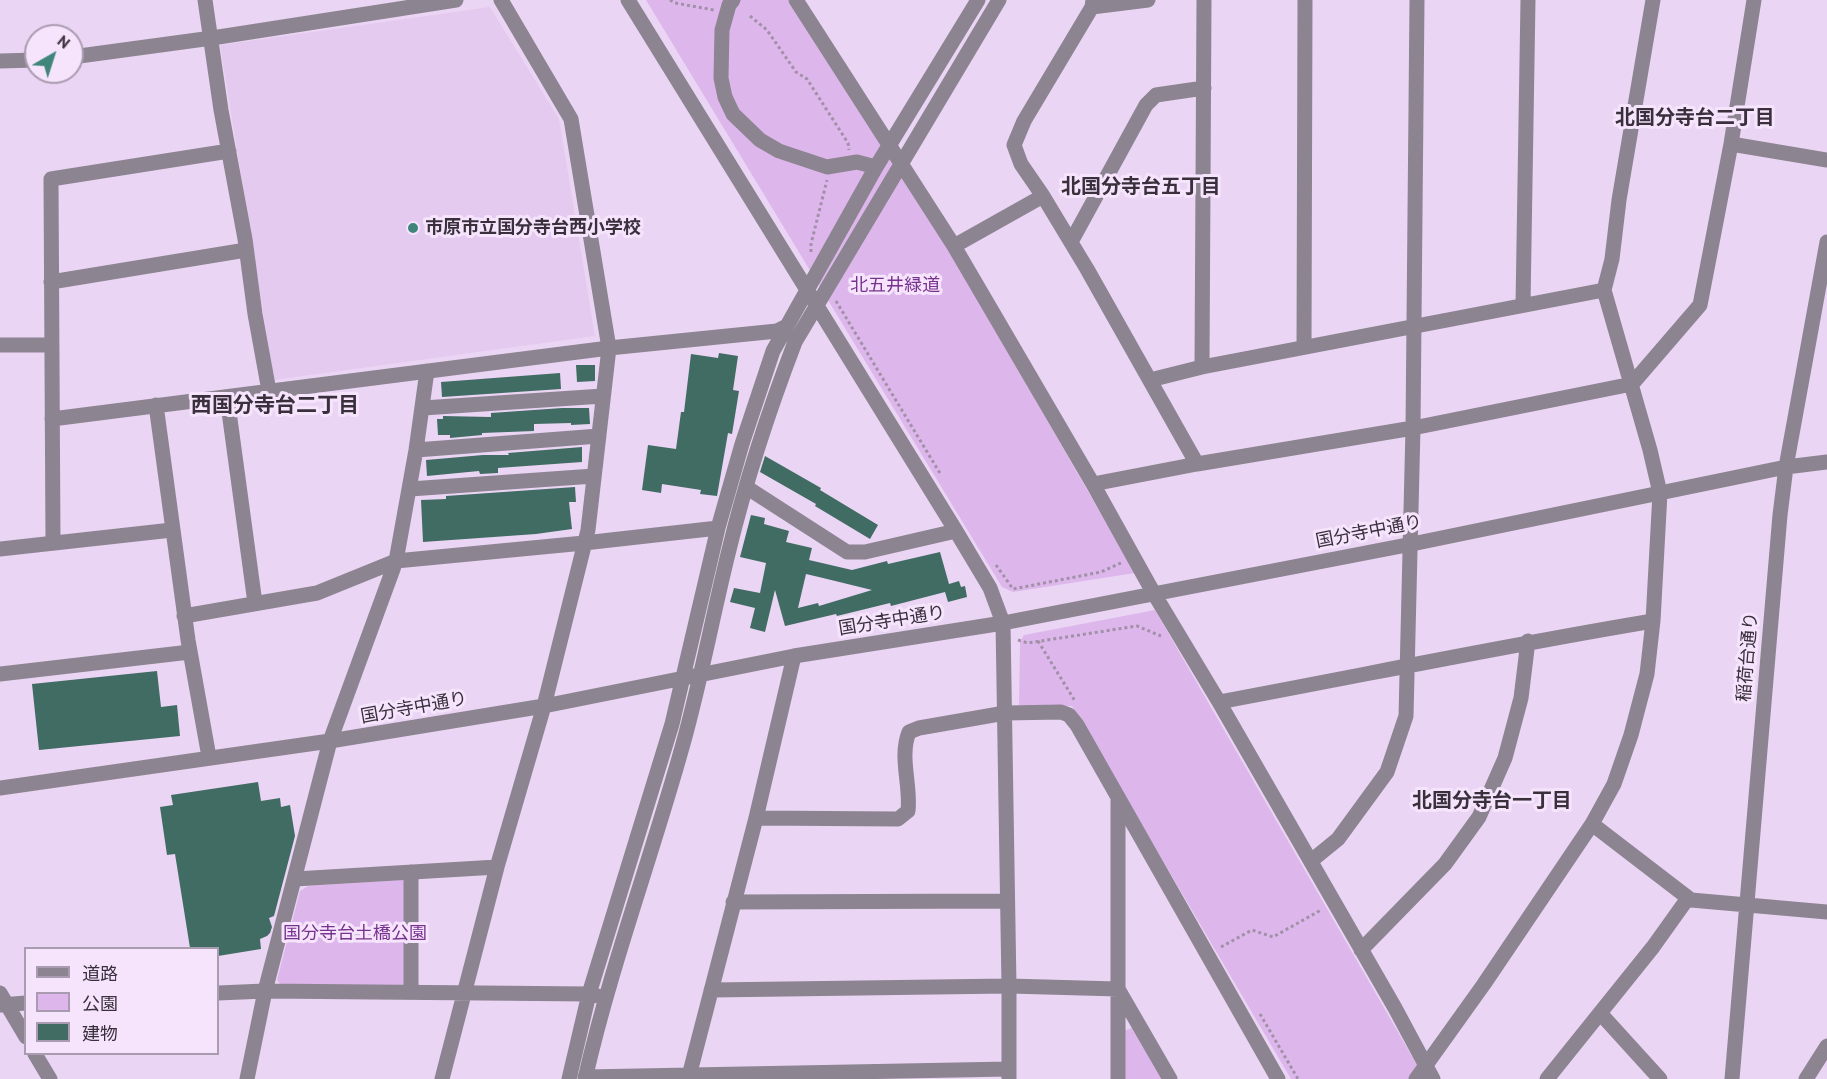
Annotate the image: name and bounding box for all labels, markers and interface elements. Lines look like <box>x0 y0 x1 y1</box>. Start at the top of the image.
north arrow <box>24 24 84 84</box>
text: N <box>54 30 74 53</box>
district label: 北国分寺台二丁目 <box>1615 106 1775 130</box>
district label: 北国分寺台五丁目 <box>1061 175 1221 199</box>
place label: 市原市立国分寺台西小学校 <box>425 217 641 239</box>
marker: 市原市立国分寺台西小学校 <box>406 221 420 235</box>
park label: 北五井緑道 <box>850 275 940 297</box>
district label: 西国分寺台二丁目 <box>191 393 359 419</box>
street label: 国分寺中通り <box>1314 511 1424 553</box>
street label: 国分寺中通り <box>837 602 947 640</box>
street label: 稲荷台通り <box>1733 611 1763 703</box>
street label: 国分寺中通り <box>359 688 469 728</box>
district label: 北国分寺台一丁目 <box>1412 789 1572 813</box>
park label: 国分寺台土橋公園 <box>283 923 427 945</box>
legend <box>24 947 219 1055</box>
text: 道路 <box>82 962 118 985</box>
text: 公園 <box>82 992 118 1015</box>
text: 建物 <box>82 1022 118 1045</box>

